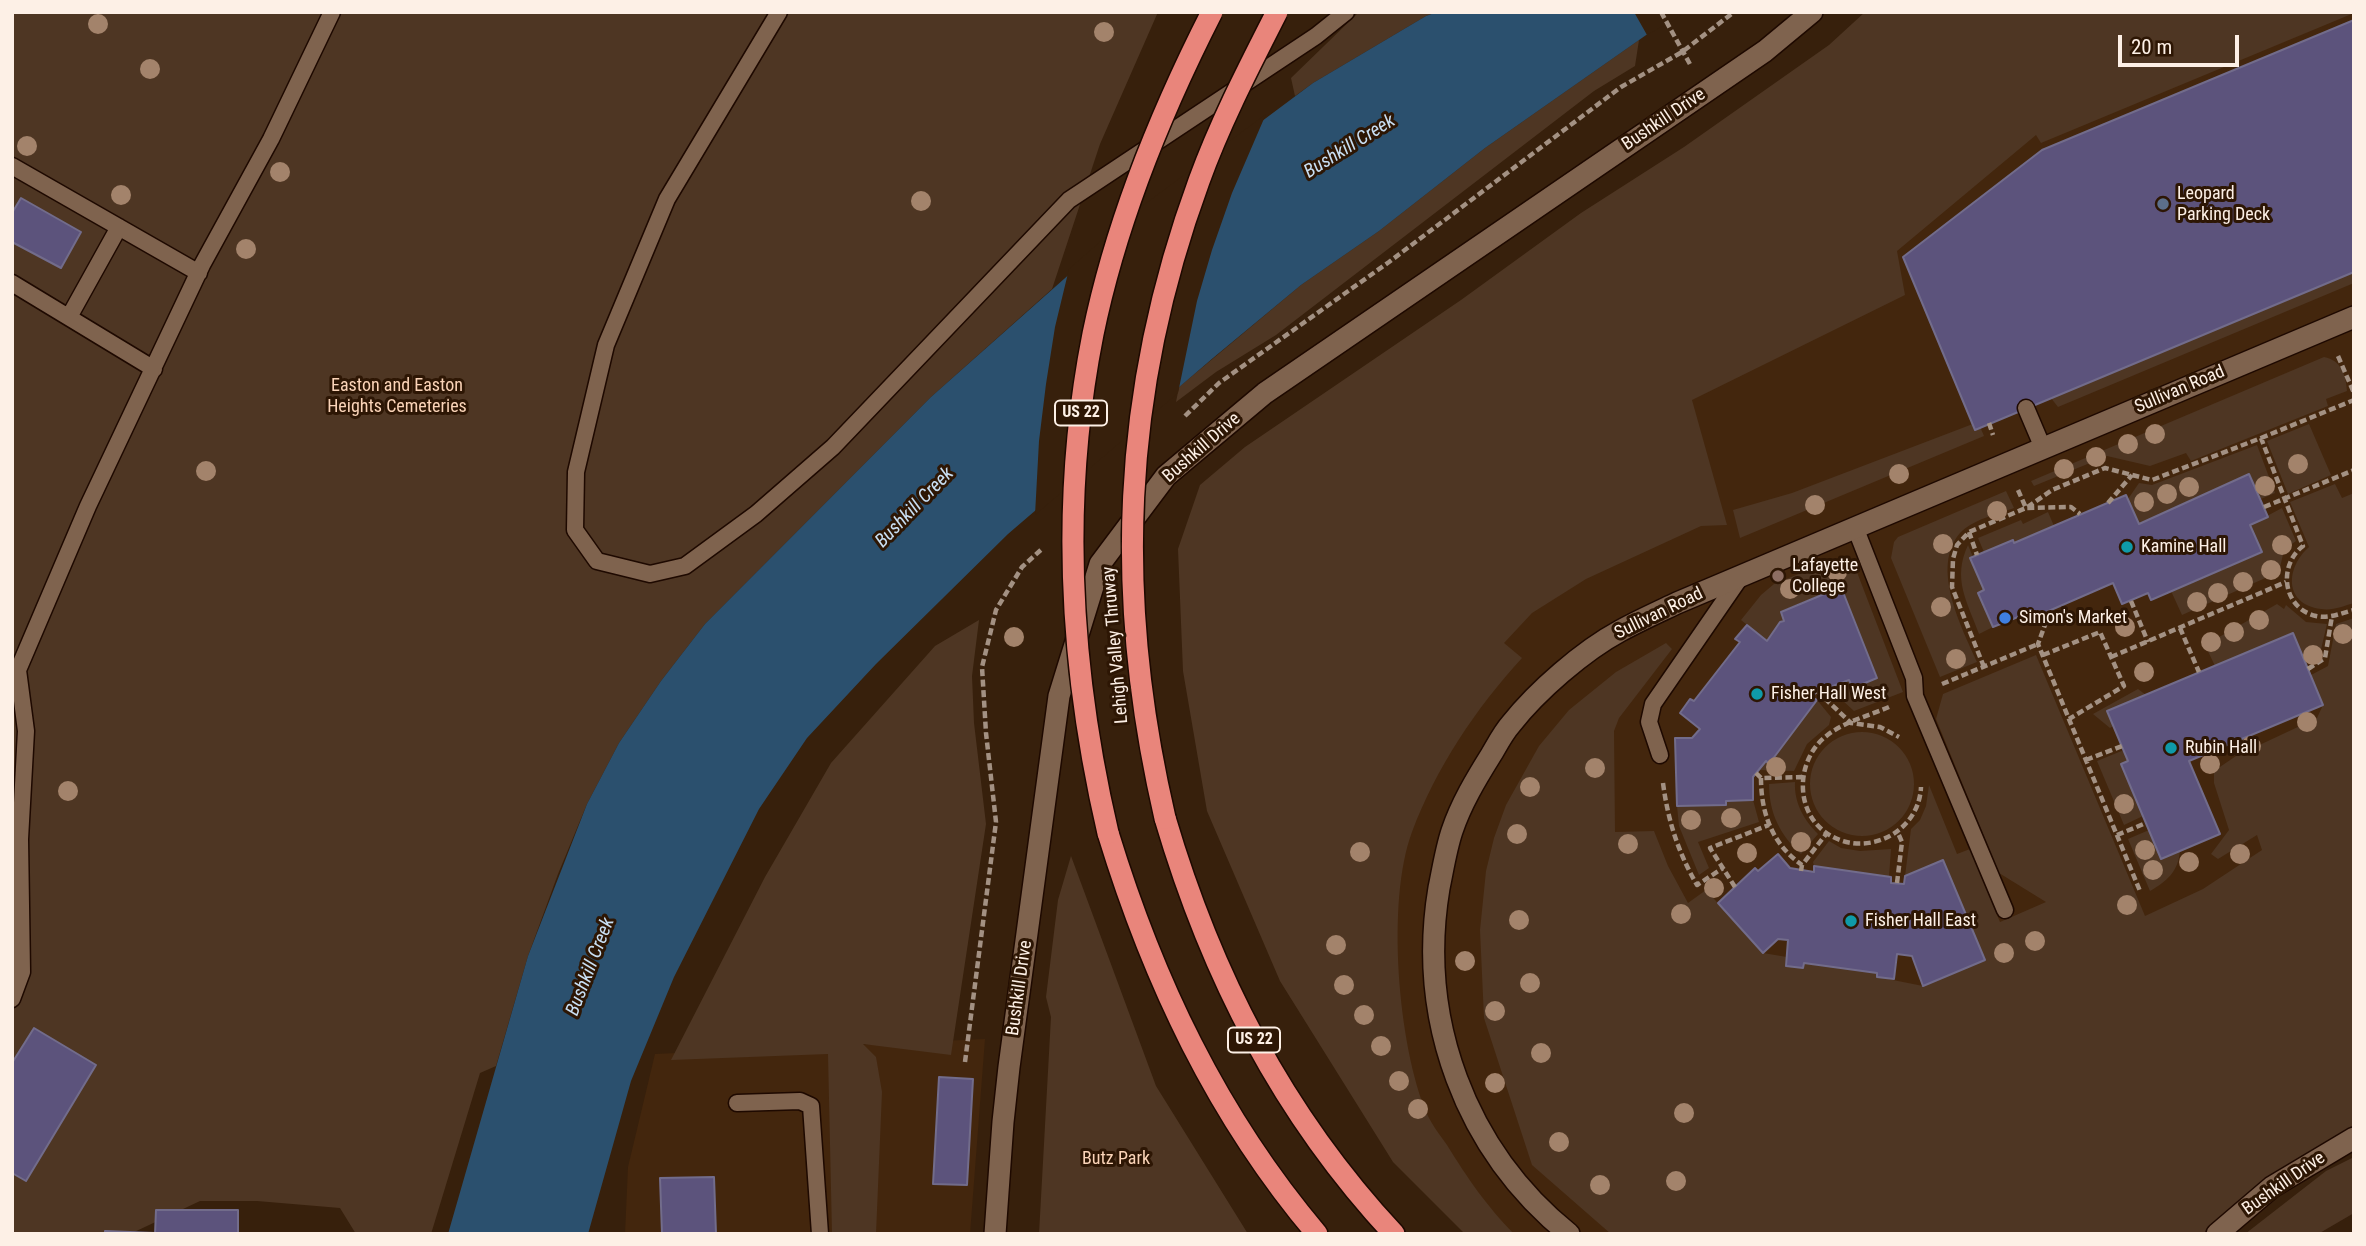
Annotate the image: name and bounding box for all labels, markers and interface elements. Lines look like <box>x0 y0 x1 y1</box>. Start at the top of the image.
scale bar <box>2121 21 2242 65</box>
text: 20 m <box>2131 35 2172 59</box>
street label: Bushkill Drive <box>1618 84 1710 156</box>
water label: Bushkill Creek <box>1300 110 1400 184</box>
place label: Leopard Parking Deck <box>2177 183 2270 226</box>
marker: Leopard Parking Deck <box>2155 196 2171 212</box>
street label: Sullivan Road <box>2132 361 2228 419</box>
park label: Easton and Easton Heights Cemeteries <box>327 375 467 418</box>
road number: US 22 <box>1055 400 1107 426</box>
street label: Bushkill Drive <box>1159 408 1245 488</box>
water label: Bushkill Creek <box>871 463 959 553</box>
place label: Kamine Hall <box>2141 536 2226 558</box>
marker: Kamine Hall <box>2119 539 2135 555</box>
place label: Lafayette College <box>1792 555 1858 598</box>
street label: Lehigh Valley Thruway <box>1098 565 1134 725</box>
marker: Lafayette College <box>1770 568 1786 584</box>
street label: Sullivan Road <box>1611 583 1707 645</box>
place label: Simon's Market <box>2019 607 2127 629</box>
marker: Simon's Market <box>1997 610 2013 626</box>
place label: Fisher Hall West <box>1771 683 1886 705</box>
marker: Fisher Hall West <box>1749 686 1765 702</box>
place label: Rubin Hall <box>2185 737 2257 759</box>
marker: Rubin Hall <box>2163 740 2179 756</box>
place label: Fisher Hall East <box>1865 910 1976 932</box>
marker: Fisher Hall East <box>1843 913 1859 929</box>
water label: Bushkill Creek <box>562 915 620 1019</box>
street label: Bushkill Drive <box>1003 939 1037 1037</box>
road number: US 22 <box>1228 1028 1280 1052</box>
park label: Butz Park <box>1082 1148 1150 1170</box>
street label: Bushkill Drive <box>2238 1148 2330 1220</box>

